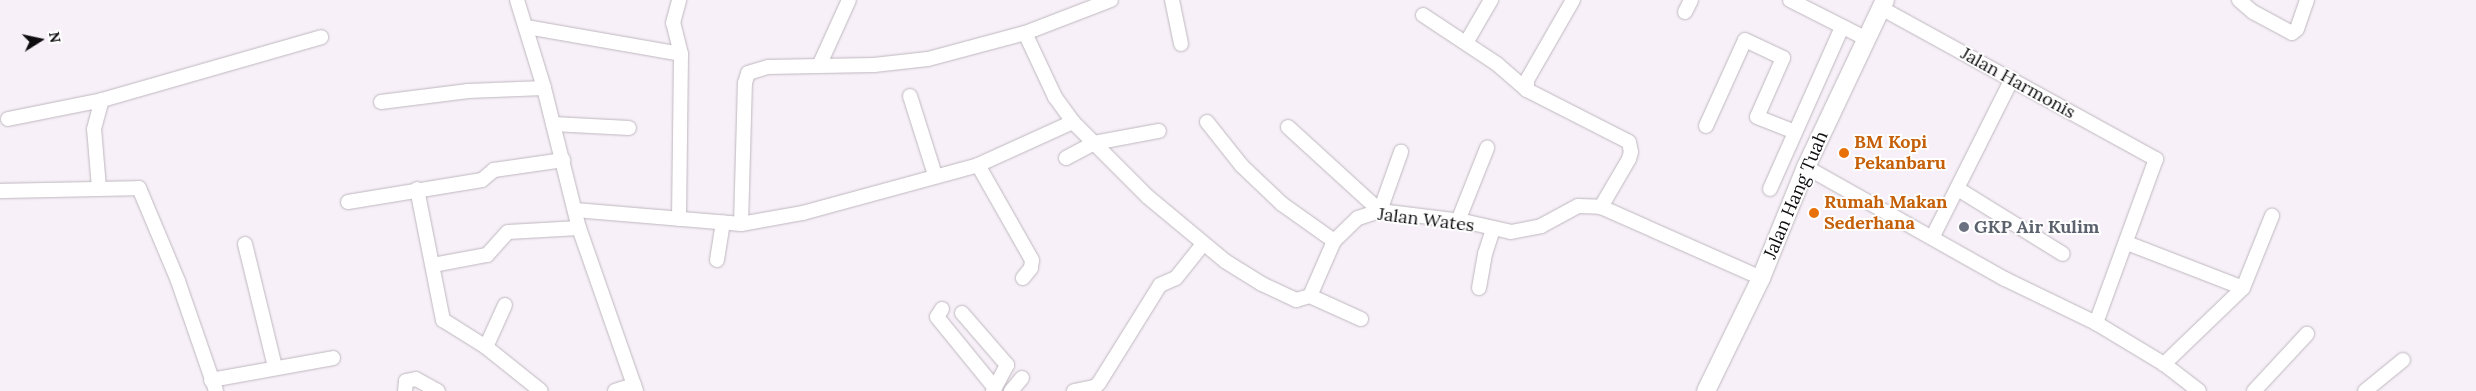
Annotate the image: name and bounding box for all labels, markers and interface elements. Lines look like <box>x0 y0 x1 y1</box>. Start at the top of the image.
north arrow <box>15 15 65 65</box>
text: N <box>45 30 65 44</box>
street label: Jalan Harmonis <box>1957 43 2079 123</box>
street label: Jalan Hang Tuah <box>1759 128 1833 262</box>
place label: BM Kopi Pekanbaru <box>1854 132 1946 174</box>
marker: BM Kopi Pekanbaru <box>1838 147 1850 159</box>
place label: Rumah Makan Sederhana <box>1824 192 1948 234</box>
street label: Jalan Wates <box>1377 203 1475 237</box>
marker: Rumah Makan Sederhana <box>1808 207 1820 219</box>
place label: GKP Air Kulim <box>1974 216 2099 238</box>
marker: GKP Air Kulim <box>1958 221 1970 233</box>

